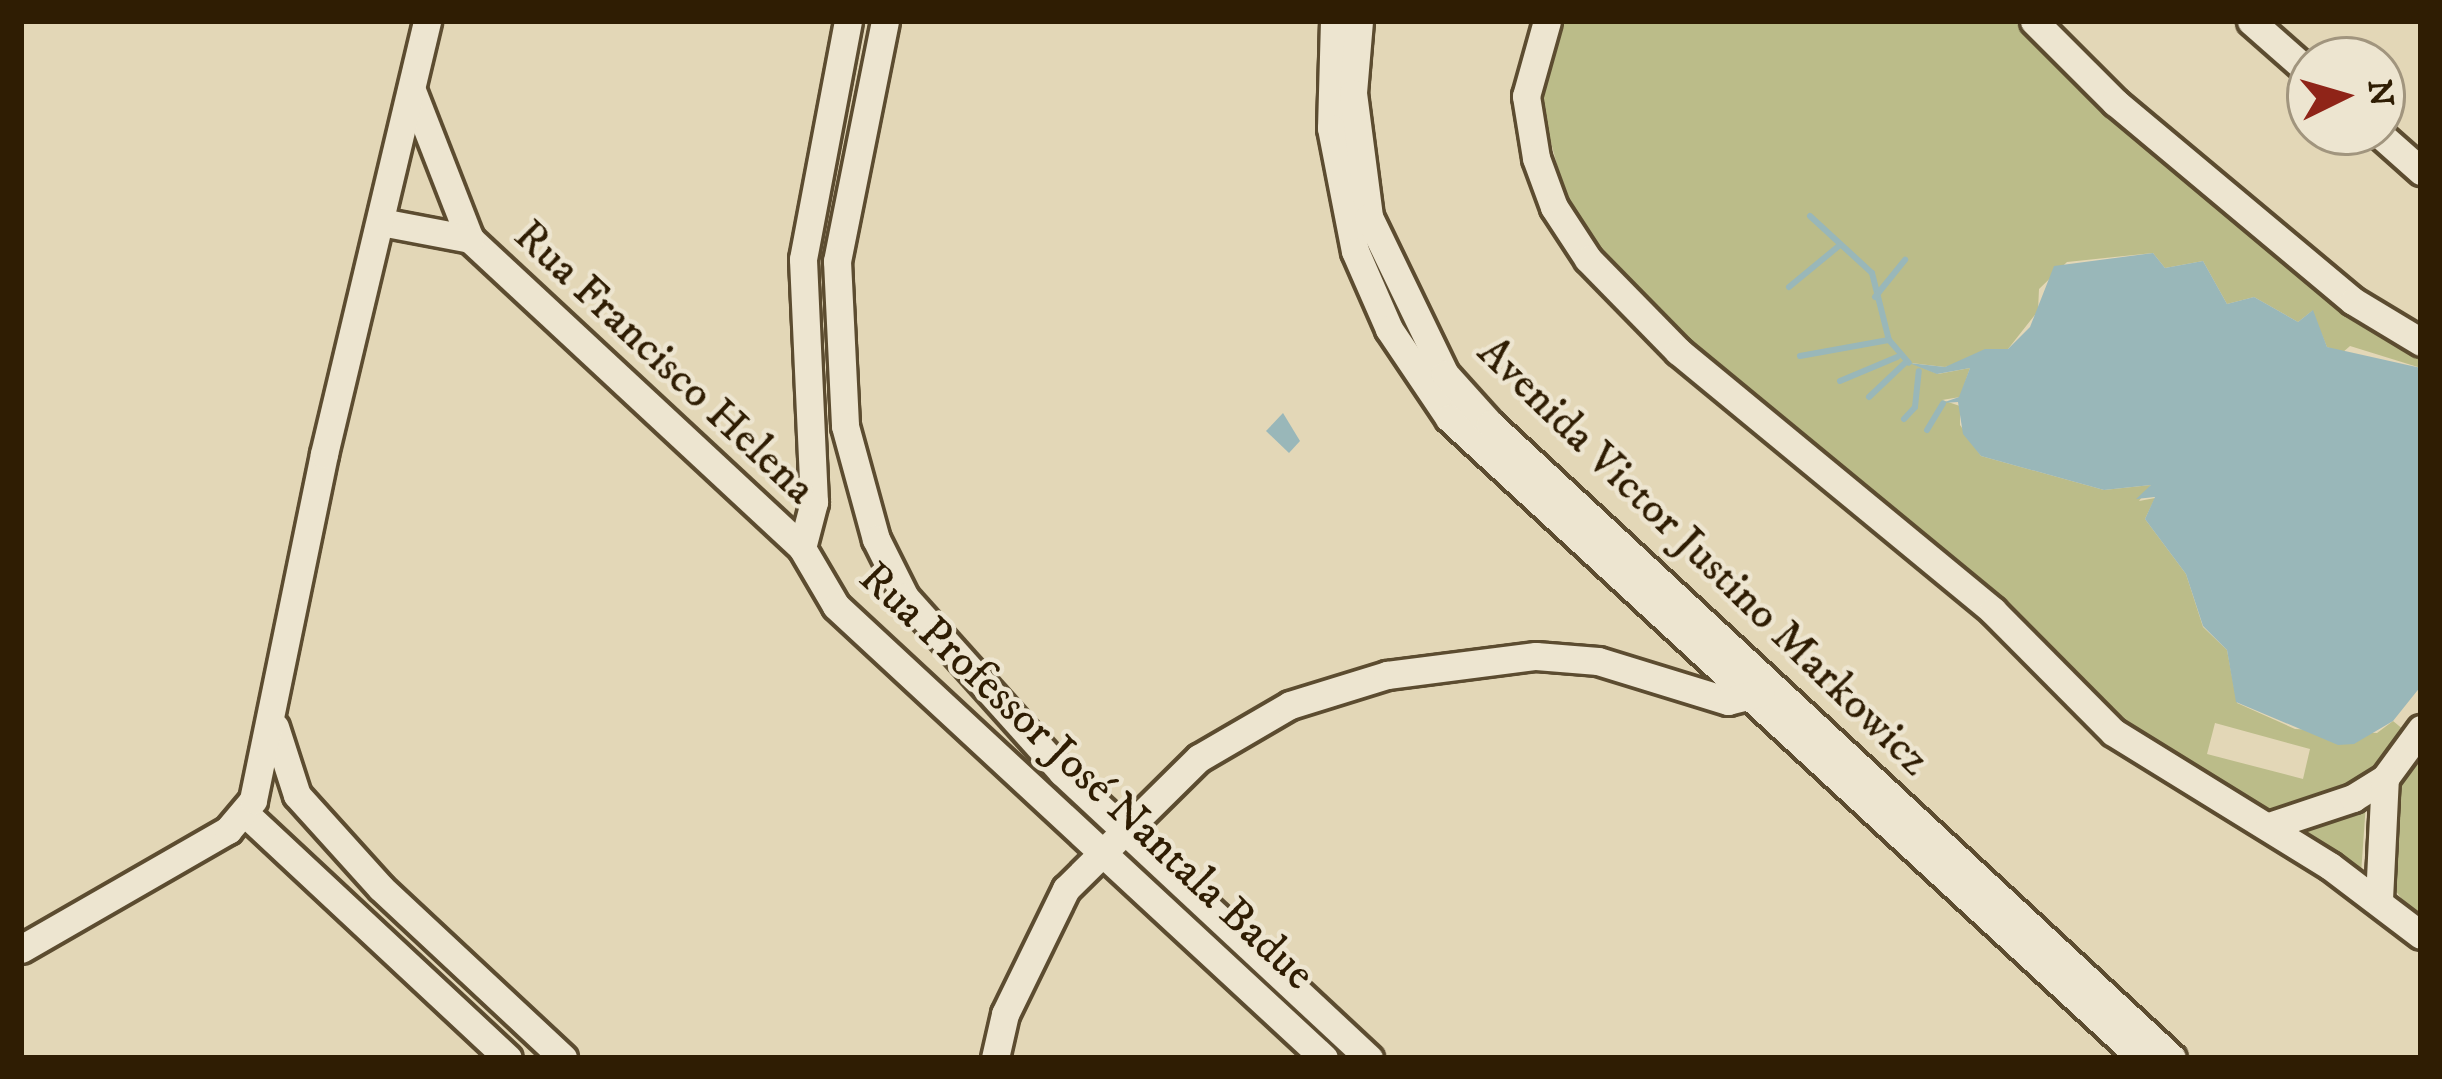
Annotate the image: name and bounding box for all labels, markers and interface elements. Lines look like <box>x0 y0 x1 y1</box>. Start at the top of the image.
north arrow <box>2286 36 2406 156</box>
text: N <box>2358 78 2401 108</box>
street label: Rua Francisco Helena <box>502 209 826 517</box>
street label: Avenida Victor Justino Markowicz <box>1465 326 1941 788</box>
street label: Rua Professor José Nantala Badue <box>847 552 1325 1002</box>

